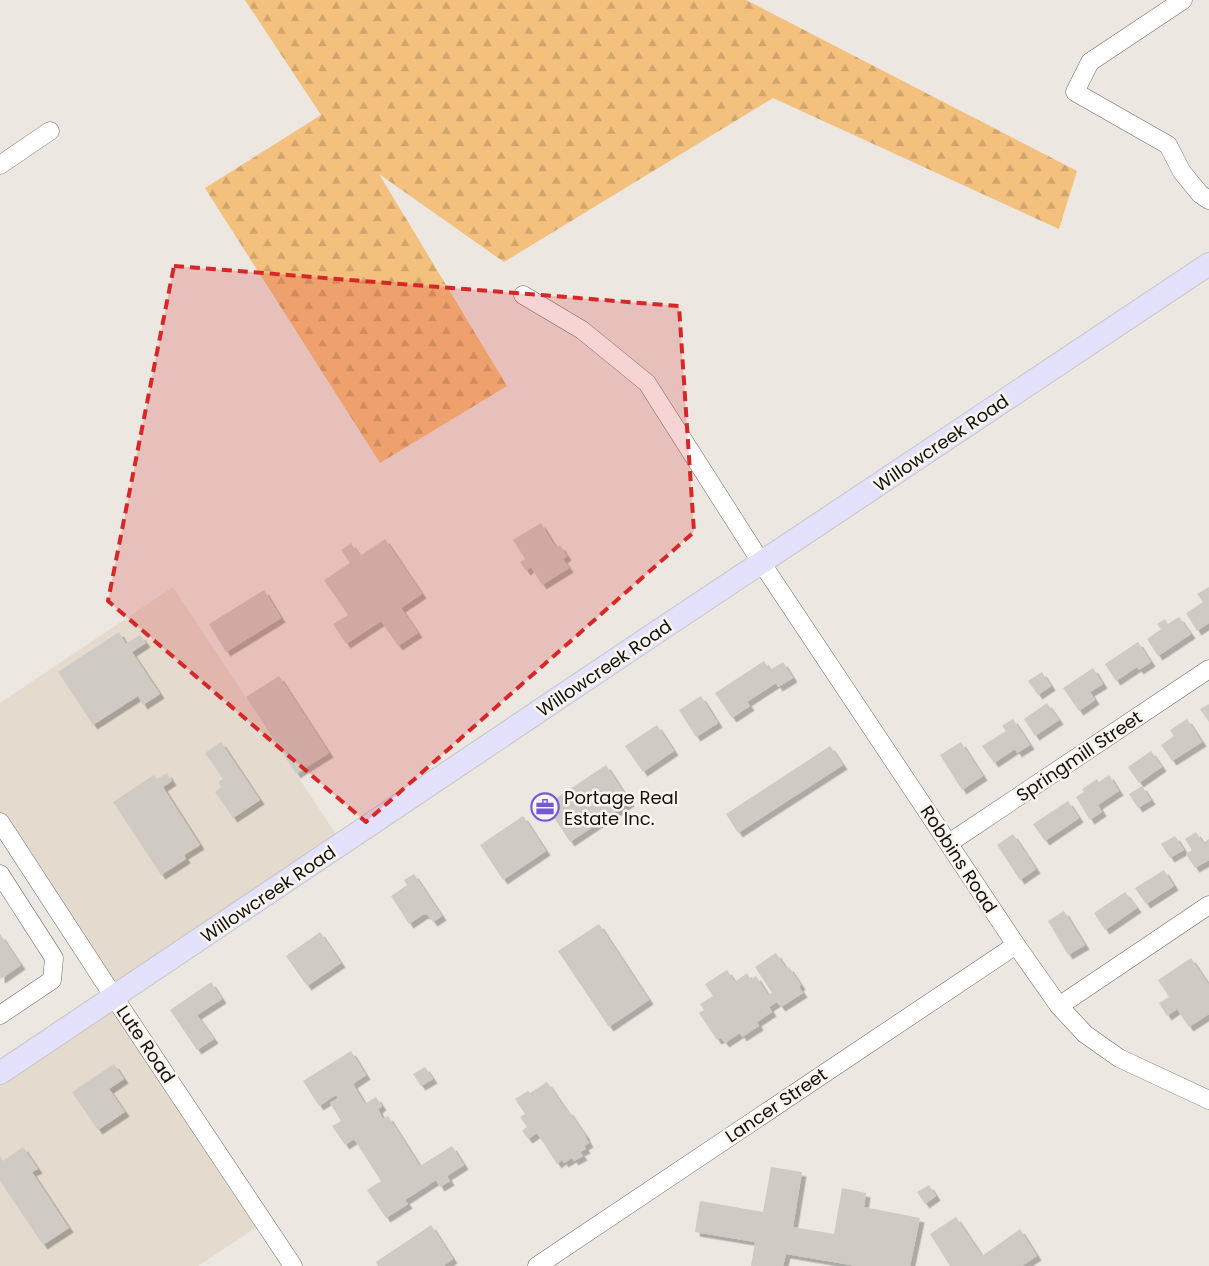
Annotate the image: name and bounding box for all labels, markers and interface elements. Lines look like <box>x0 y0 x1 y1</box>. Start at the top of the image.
street label: Willowcreek Road <box>869 388 1013 498</box>
street label: Willowcreek Road <box>532 613 676 723</box>
street label: Springmill Street <box>1011 705 1147 807</box>
place label: Portage Real Estate Inc. <box>564 785 678 831</box>
office icon: Portage Real Estate Inc. <box>530 792 560 822</box>
street label: Robbins Road <box>915 800 1003 918</box>
street label: Willowcreek Road <box>196 839 340 949</box>
street label: Lute Road <box>111 1000 181 1088</box>
street label: Lancer Street <box>720 1062 832 1148</box>

